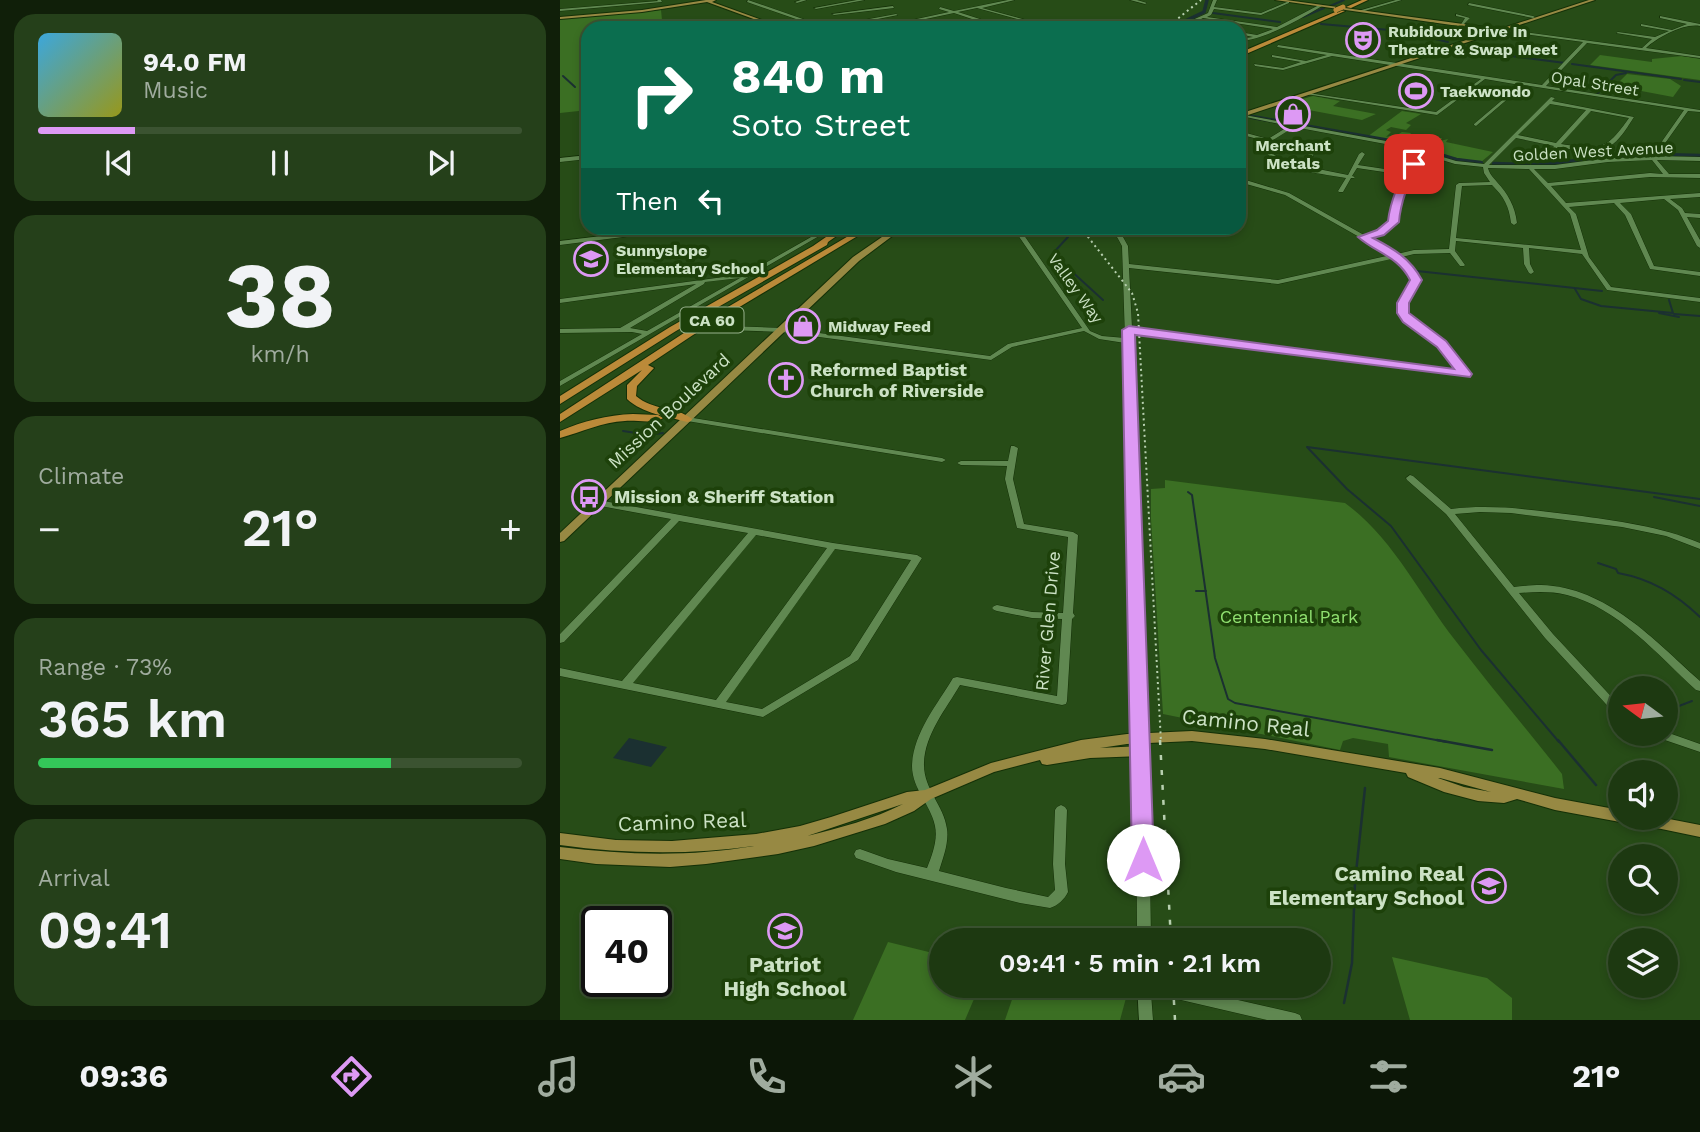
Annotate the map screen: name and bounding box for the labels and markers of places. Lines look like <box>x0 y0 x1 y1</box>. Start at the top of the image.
theatre icon: Rubidoux Drive In Theatre & Swap Meet <box>1344 21 1382 59</box>
place label: Rubidoux Drive In Theatre & Swap Meet <box>1388 22 1557 59</box>
sports icon: Taekwondo <box>1397 72 1435 110</box>
place label: Taekwondo <box>1440 82 1531 101</box>
shop icon: Merchant Metals <box>1274 95 1312 133</box>
pin <box>1384 134 1444 194</box>
place label: Merchant Metals <box>1255 136 1331 173</box>
school or university icon: Sunnyslope Elementary School <box>572 240 610 278</box>
place label: Sunnyslope Elementary School <box>616 241 766 278</box>
shop icon: Midway Feed <box>784 307 822 345</box>
place label: Midway Feed <box>828 317 931 336</box>
place label: Reformed Baptist Church of Riverside <box>810 359 984 401</box>
church icon: Reformed Baptist Church of Riverside <box>767 361 805 399</box>
bus stop icon: Mission & Sheriff Station <box>570 478 608 516</box>
place label: Mission & Sheriff Station <box>614 486 834 507</box>
place label: Camino Real Elementary School <box>1268 861 1464 910</box>
school or university icon: Camino Real Elementary School <box>1470 867 1508 905</box>
school or university icon: Patriot High School <box>766 912 804 950</box>
place label: Patriot High School <box>724 952 847 1001</box>

